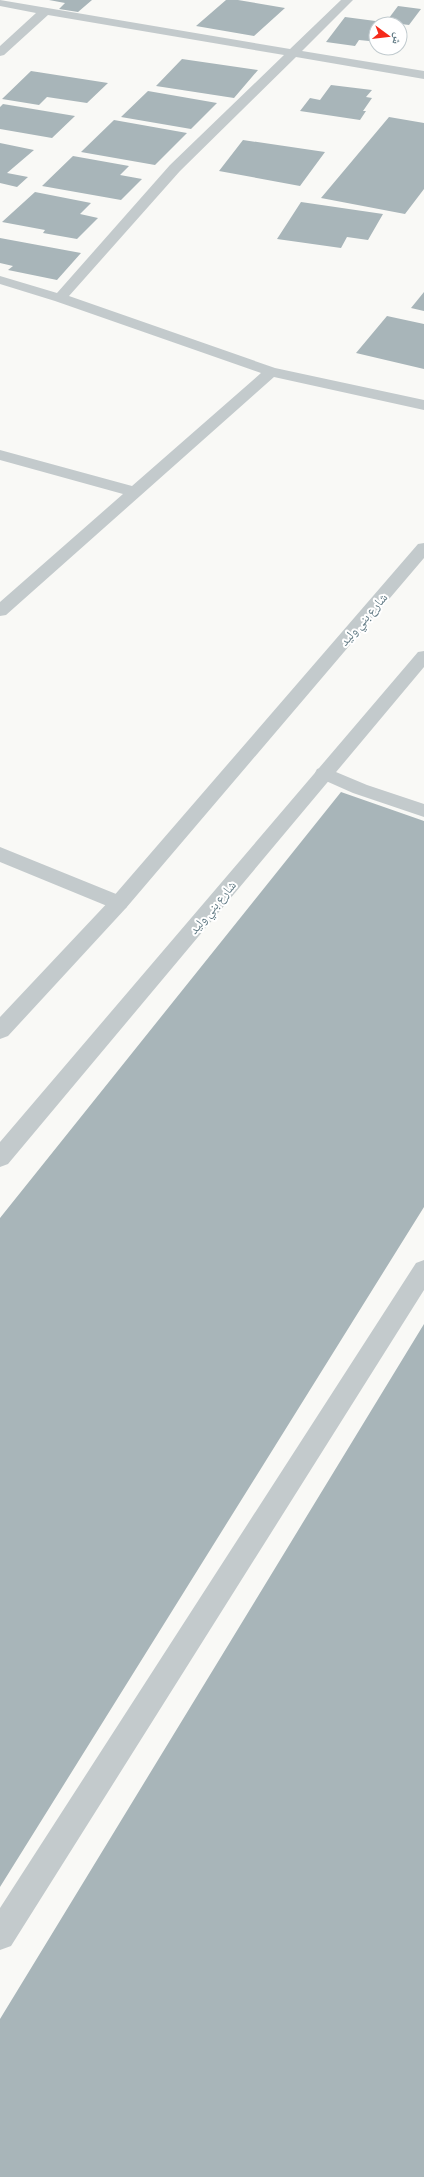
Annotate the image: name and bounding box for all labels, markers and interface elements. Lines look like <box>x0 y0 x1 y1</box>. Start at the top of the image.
north arrow <box>368 16 408 56</box>
text: ش <box>388 31 405 46</box>
street label: شارع بني وليد <box>336 590 393 651</box>
street label: شارع بني وليد <box>186 878 241 939</box>

